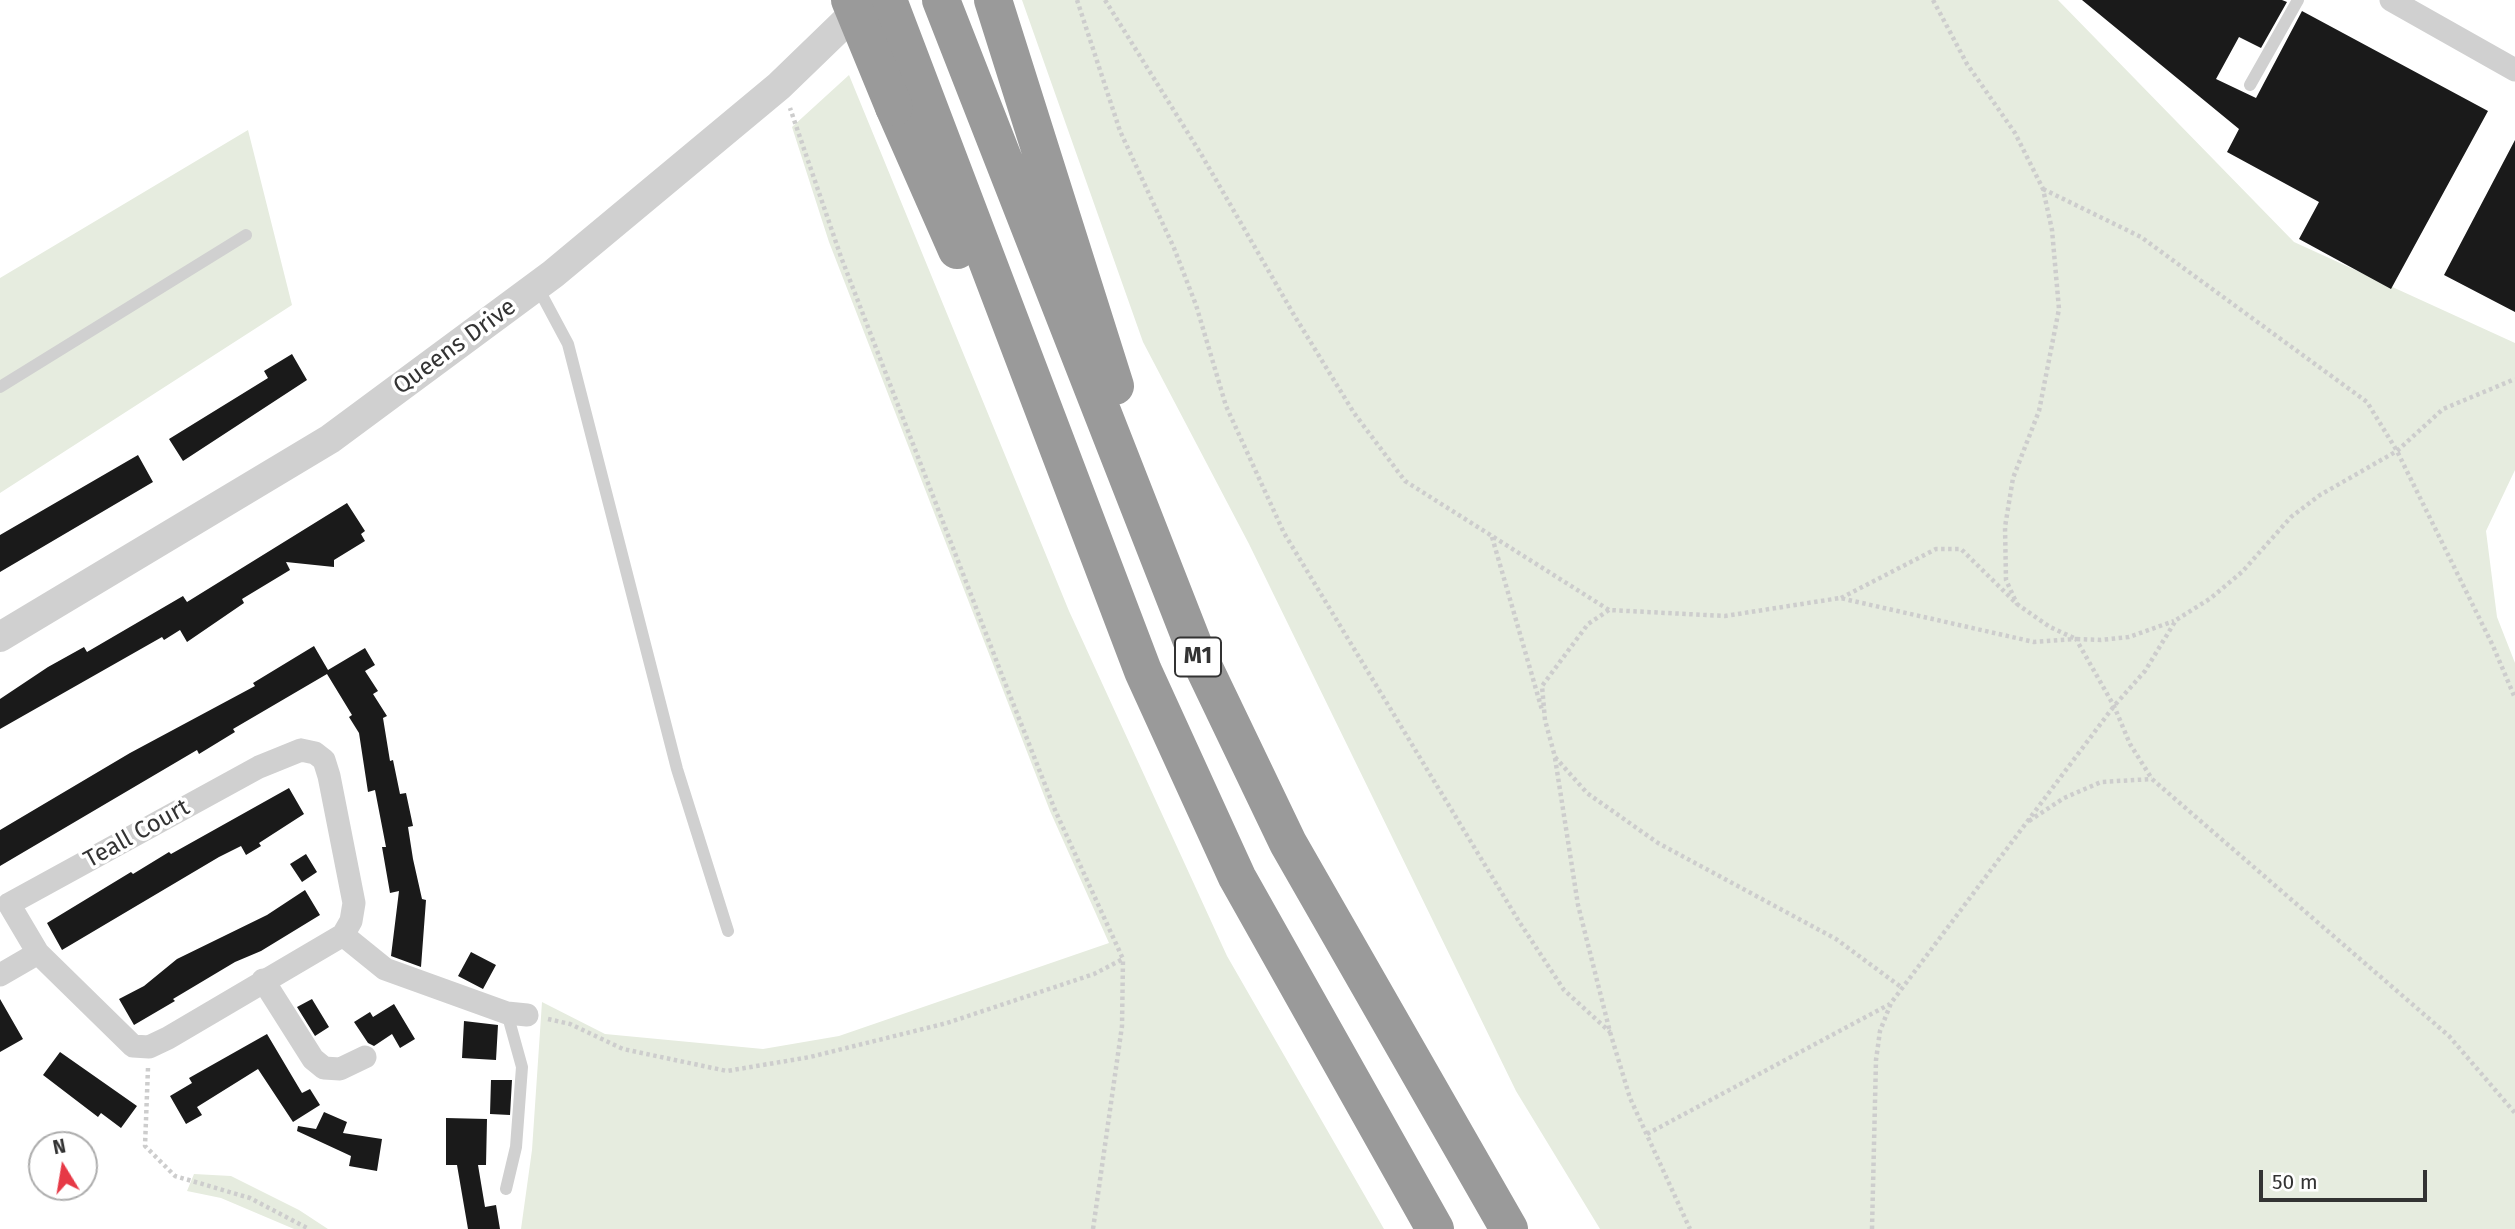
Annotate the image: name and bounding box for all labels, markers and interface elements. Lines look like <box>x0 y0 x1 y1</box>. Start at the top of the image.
street label: Queens Drive <box>388 293 522 401</box>
road number: M1 <box>1175 638 1221 677</box>
street label: Teall Court <box>79 793 195 875</box>
north arrow <box>28 1131 98 1201</box>
text: N <box>51 1134 68 1159</box>
scale bar <box>2263 1156 2431 1200</box>
text: 50 m <box>2272 1169 2318 1195</box>

